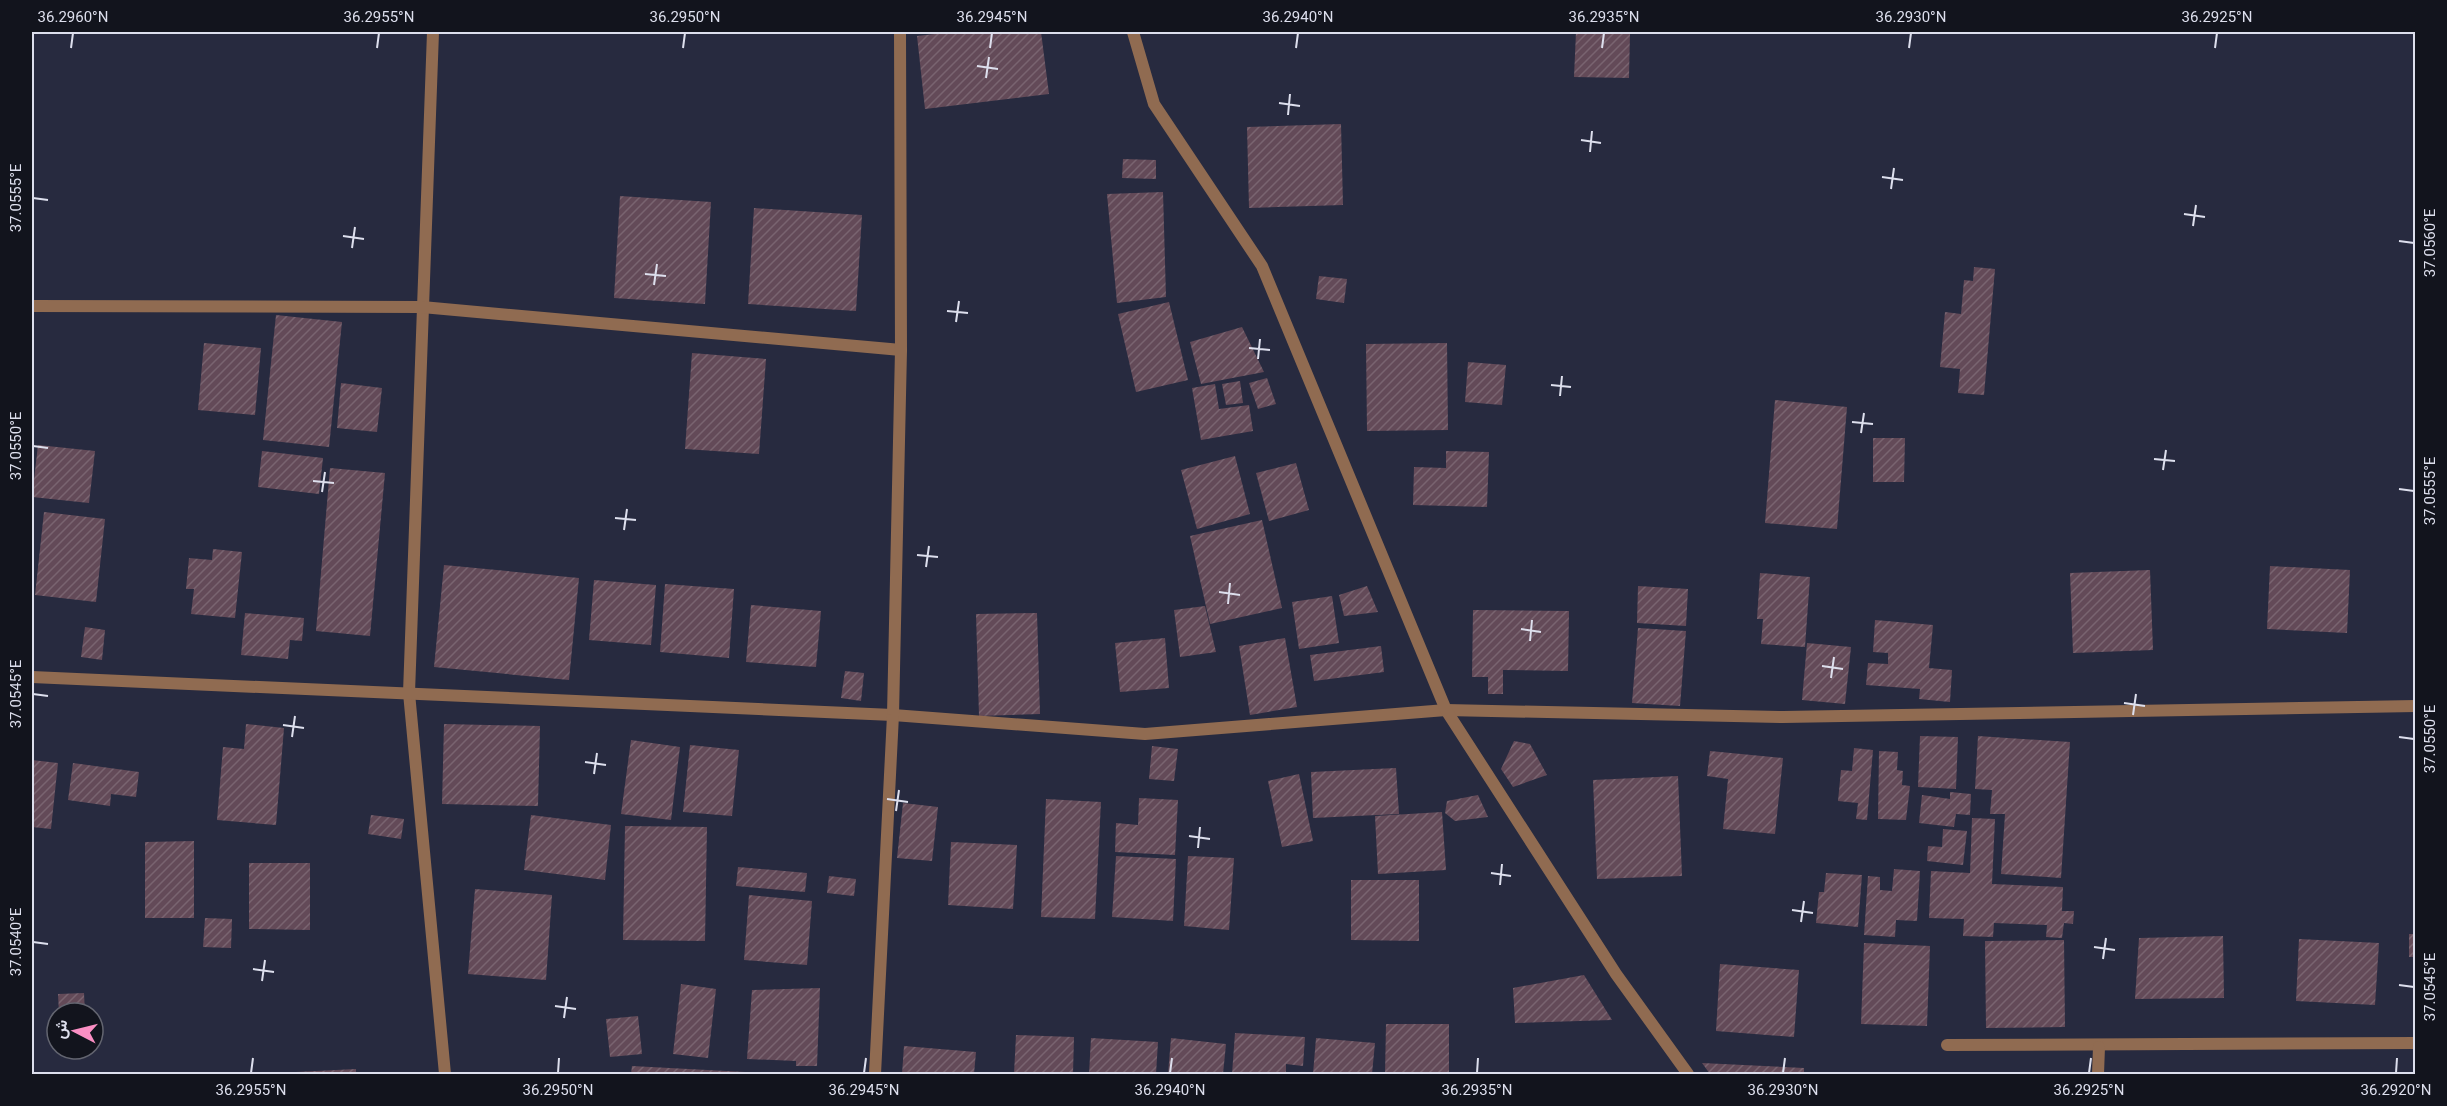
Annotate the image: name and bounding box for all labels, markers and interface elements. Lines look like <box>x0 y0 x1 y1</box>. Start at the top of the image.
text: 36.2960°N <box>38 8 108 26</box>
text: 36.2955°N <box>344 8 414 26</box>
text: 36.2950°N <box>650 8 720 26</box>
text: 36.2945°N <box>957 8 1027 26</box>
text: 36.2940°N <box>1263 8 1333 26</box>
text: 36.2935°N <box>1569 8 1639 26</box>
text: 36.2930°N <box>1876 8 1946 26</box>
text: 36.2925°N <box>2182 8 2252 26</box>
text: 37.0555°E <box>7 163 25 232</box>
text: 37.0560°E <box>2421 208 2439 277</box>
text: 37.0550°E <box>7 411 25 480</box>
text: 37.0555°E <box>2421 456 2439 525</box>
text: 37.0545°E <box>7 659 25 728</box>
text: 37.0550°E <box>2421 704 2439 773</box>
text: 37.0540°E <box>7 907 25 976</box>
text: 37.0545°E <box>2421 952 2439 1021</box>
north arrow <box>45 1001 105 1061</box>
text: ش <box>50 1019 71 1040</box>
text: 36.2955°N <box>216 1081 286 1099</box>
text: 36.2950°N <box>523 1081 593 1099</box>
text: 36.2945°N <box>829 1081 899 1099</box>
text: 36.2940°N <box>1135 1081 1205 1099</box>
text: 36.2935°N <box>1442 1081 1512 1099</box>
text: 36.2930°N <box>1748 1081 1818 1099</box>
text: 36.2925°N <box>2054 1081 2124 1099</box>
text: 36.2920°N <box>2361 1081 2431 1099</box>

